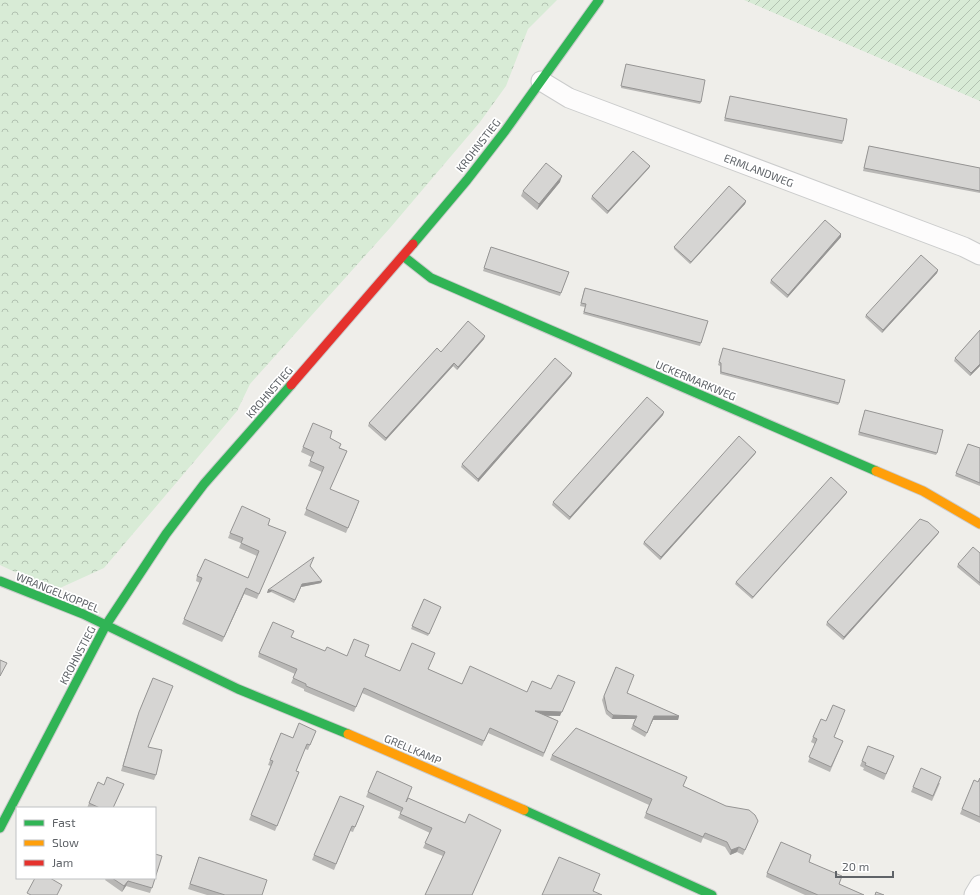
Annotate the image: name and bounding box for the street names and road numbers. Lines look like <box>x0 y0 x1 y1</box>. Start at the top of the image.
street label: KROHNSTIEG <box>453 116 503 174</box>
street label: ERMLANDWEG <box>722 151 796 189</box>
street label: UCKERMARKWEG <box>654 357 738 403</box>
street label: KROHNSTIEG <box>243 363 295 420</box>
street label: WRANGELKOPPEL <box>14 569 102 615</box>
street label: KROHNSTIEG <box>56 624 98 686</box>
street label: GRELLKAMP <box>383 731 443 767</box>

